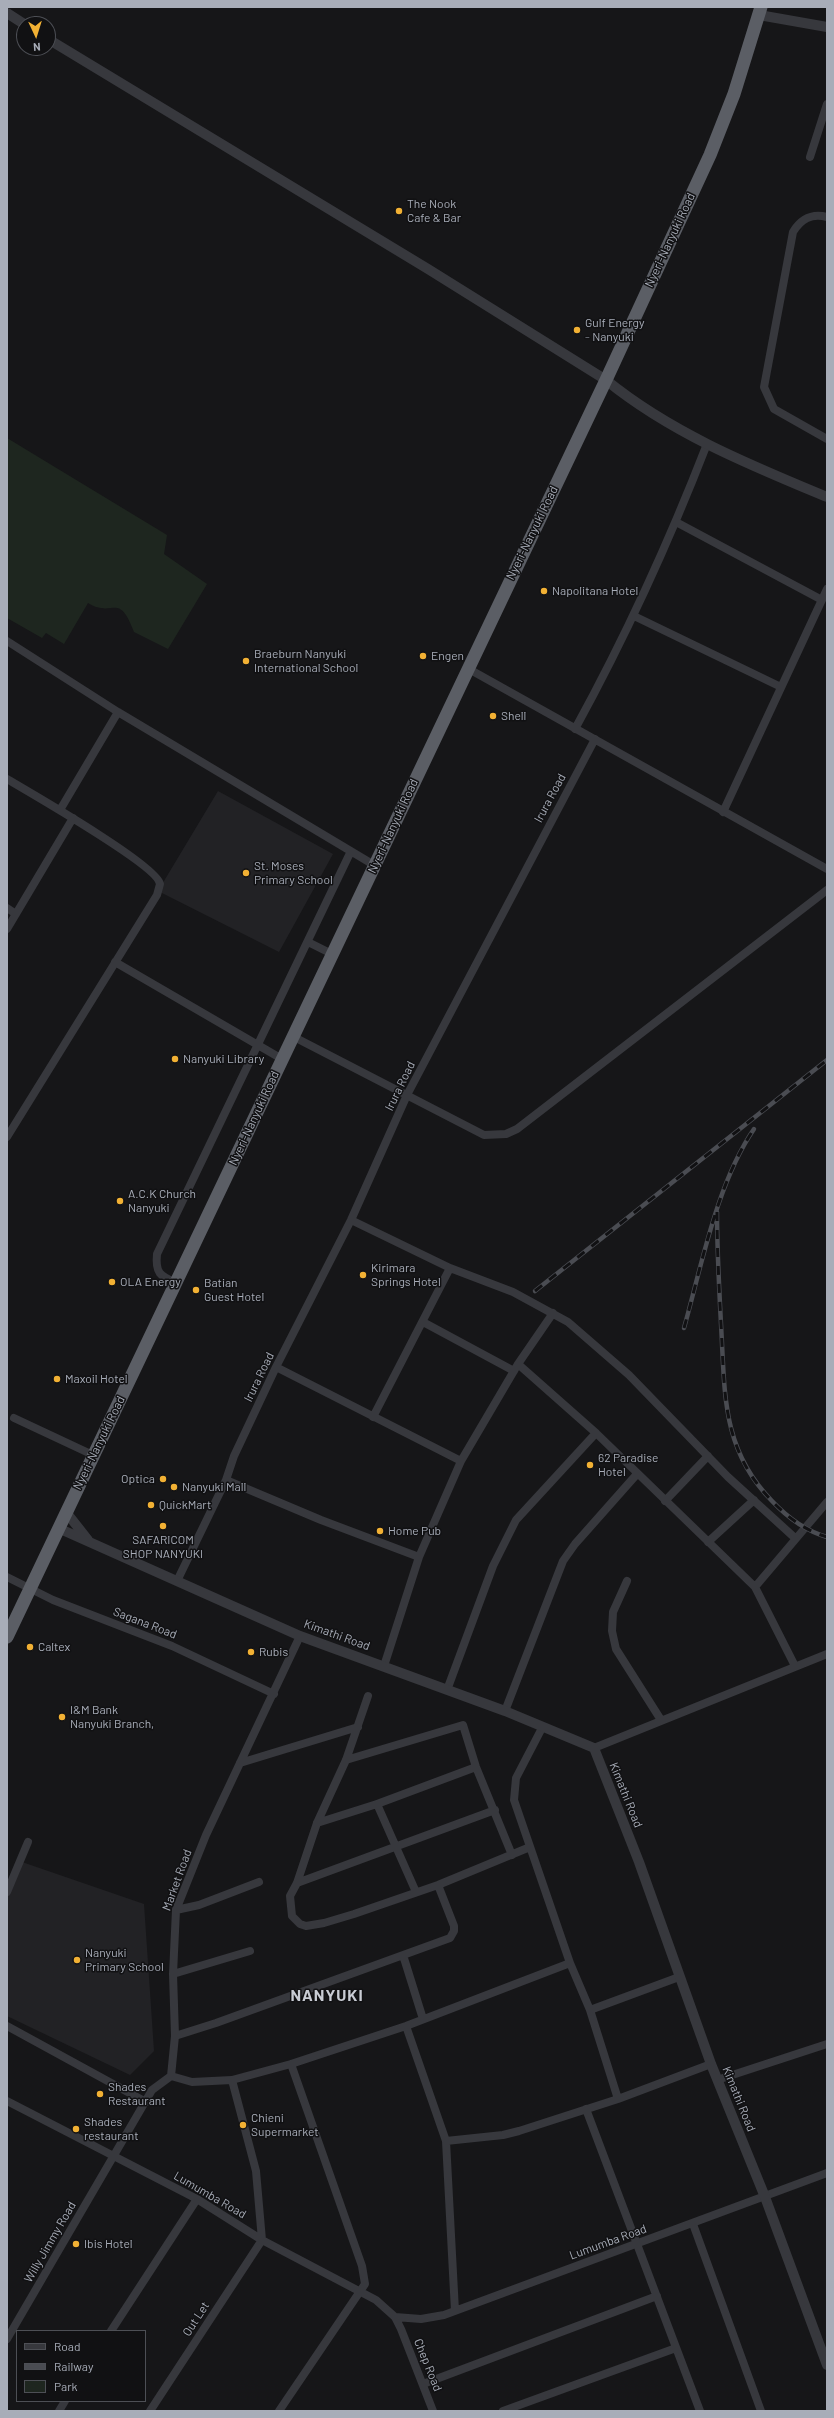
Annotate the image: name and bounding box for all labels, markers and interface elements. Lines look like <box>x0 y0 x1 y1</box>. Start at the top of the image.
north arrow <box>16 16 56 56</box>
text: N <box>33 41 41 54</box>
street label: Nyeri-Nanyuki Road <box>642 190 698 290</box>
place label: The Nook Cafe & Bar <box>407 197 461 225</box>
marker: The Nook Cafe & Bar <box>394 206 404 216</box>
place label: Gulf Energy - Nanyuki <box>585 316 644 344</box>
marker: Gulf Energy - Nanyuki <box>572 325 582 335</box>
street label: Nyeri-Nanyuki Road <box>503 484 561 582</box>
place label: Napolitana Hotel <box>552 584 638 598</box>
marker: Napolitana Hotel <box>539 586 549 596</box>
place label: Braeburn Nanyuki International School <box>254 647 358 675</box>
place label: Engen <box>431 649 464 663</box>
marker: Engen <box>418 651 428 661</box>
marker: Braeburn Nanyuki International School <box>241 656 251 666</box>
place label: Shell <box>501 709 526 723</box>
marker: Shell <box>488 711 498 721</box>
street label: Irura Road <box>531 771 569 825</box>
street label: Nyeri-Nanyuki Road <box>365 776 421 876</box>
place label: St. Moses Primary School <box>254 859 333 887</box>
marker: St. Moses Primary School <box>241 868 251 878</box>
place label: Nanyuki Library <box>183 1052 264 1066</box>
marker: Nanyuki Library <box>170 1054 180 1064</box>
street label: Irura Road <box>382 1059 418 1113</box>
street label: Nyeri-Nanyuki Road <box>226 1068 282 1168</box>
place label: A.C.K Church Nanyuki <box>128 1187 196 1215</box>
marker: A.C.K Church Nanyuki <box>115 1196 125 1206</box>
place label: Kirimara Springs Hotel <box>371 1261 441 1289</box>
marker: Kirimara Springs Hotel <box>358 1270 368 1280</box>
place label: OLA Energy <box>120 1275 181 1289</box>
place label: Batian Guest Hotel <box>204 1276 264 1304</box>
marker: OLA Energy <box>107 1277 117 1287</box>
marker: Batian Guest Hotel <box>191 1285 201 1295</box>
street label: Irura Road <box>241 1350 277 1404</box>
place label: Maxoil Hotel <box>65 1372 128 1386</box>
marker: Maxoil Hotel <box>52 1374 62 1384</box>
street label: Nyeri-Nanyuki Road <box>70 1394 128 1492</box>
place label: 62 Paradise Hotel <box>598 1451 658 1479</box>
marker: 62 Paradise Hotel <box>585 1460 595 1470</box>
place label: Optica <box>121 1472 155 1486</box>
marker: Optica <box>158 1474 168 1484</box>
place label: Nanyuki Mall <box>182 1480 246 1494</box>
marker: Nanyuki Mall <box>169 1482 179 1492</box>
place label: QuickMart <box>159 1498 211 1512</box>
marker: QuickMart <box>146 1500 156 1510</box>
marker: SAFARICOM SHOP NANYUKI <box>158 1521 168 1531</box>
place label: Home Pub <box>388 1524 441 1538</box>
marker: Home Pub <box>375 1526 385 1536</box>
place label: SAFARICOM SHOP NANYUKI <box>123 1533 203 1561</box>
street label: Sagana Road <box>111 1604 179 1642</box>
street label: Kimathi Road <box>302 1616 372 1654</box>
place label: Caltex <box>38 1640 70 1654</box>
marker: Caltex <box>25 1642 35 1652</box>
place label: Rubis <box>259 1645 288 1659</box>
marker: Rubis <box>246 1647 256 1657</box>
place label: I&M Bank Nanyuki Branch, <box>70 1703 154 1731</box>
marker: I&M Bank Nanyuki Branch, <box>57 1712 67 1722</box>
street label: Kimathi Road <box>606 1760 646 1830</box>
street label: Market Road <box>159 1847 195 1913</box>
place label: Nanyuki Primary School <box>85 1946 164 1974</box>
marker: Nanyuki Primary School <box>72 1955 82 1965</box>
district label: NANYUKI <box>290 1986 364 2006</box>
street label: Kimathi Road <box>719 2064 759 2134</box>
place label: Shades Restaurant <box>108 2080 166 2108</box>
marker: Shades Restaurant <box>95 2089 105 2099</box>
place label: Chieni Supermarket <box>251 2111 319 2139</box>
place label: Shades restaurant <box>84 2115 139 2143</box>
marker: Chieni Supermarket <box>238 2120 248 2130</box>
marker: Shades restaurant <box>71 2124 81 2134</box>
street label: Lumumba Road <box>171 2168 249 2222</box>
street label: Willy Jimmy Road <box>21 2199 79 2285</box>
street label: Lumumba Road <box>567 2221 649 2263</box>
place label: Ibis Hotel <box>84 2237 133 2251</box>
marker: Ibis Hotel <box>71 2239 81 2249</box>
street label: Out Let <box>180 2299 212 2339</box>
legend <box>16 2330 146 2402</box>
street label: Chep Road <box>411 2337 445 2393</box>
text: Road <box>54 2339 81 2353</box>
text: Railway <box>54 2359 93 2373</box>
text: Park <box>54 2379 78 2393</box>

